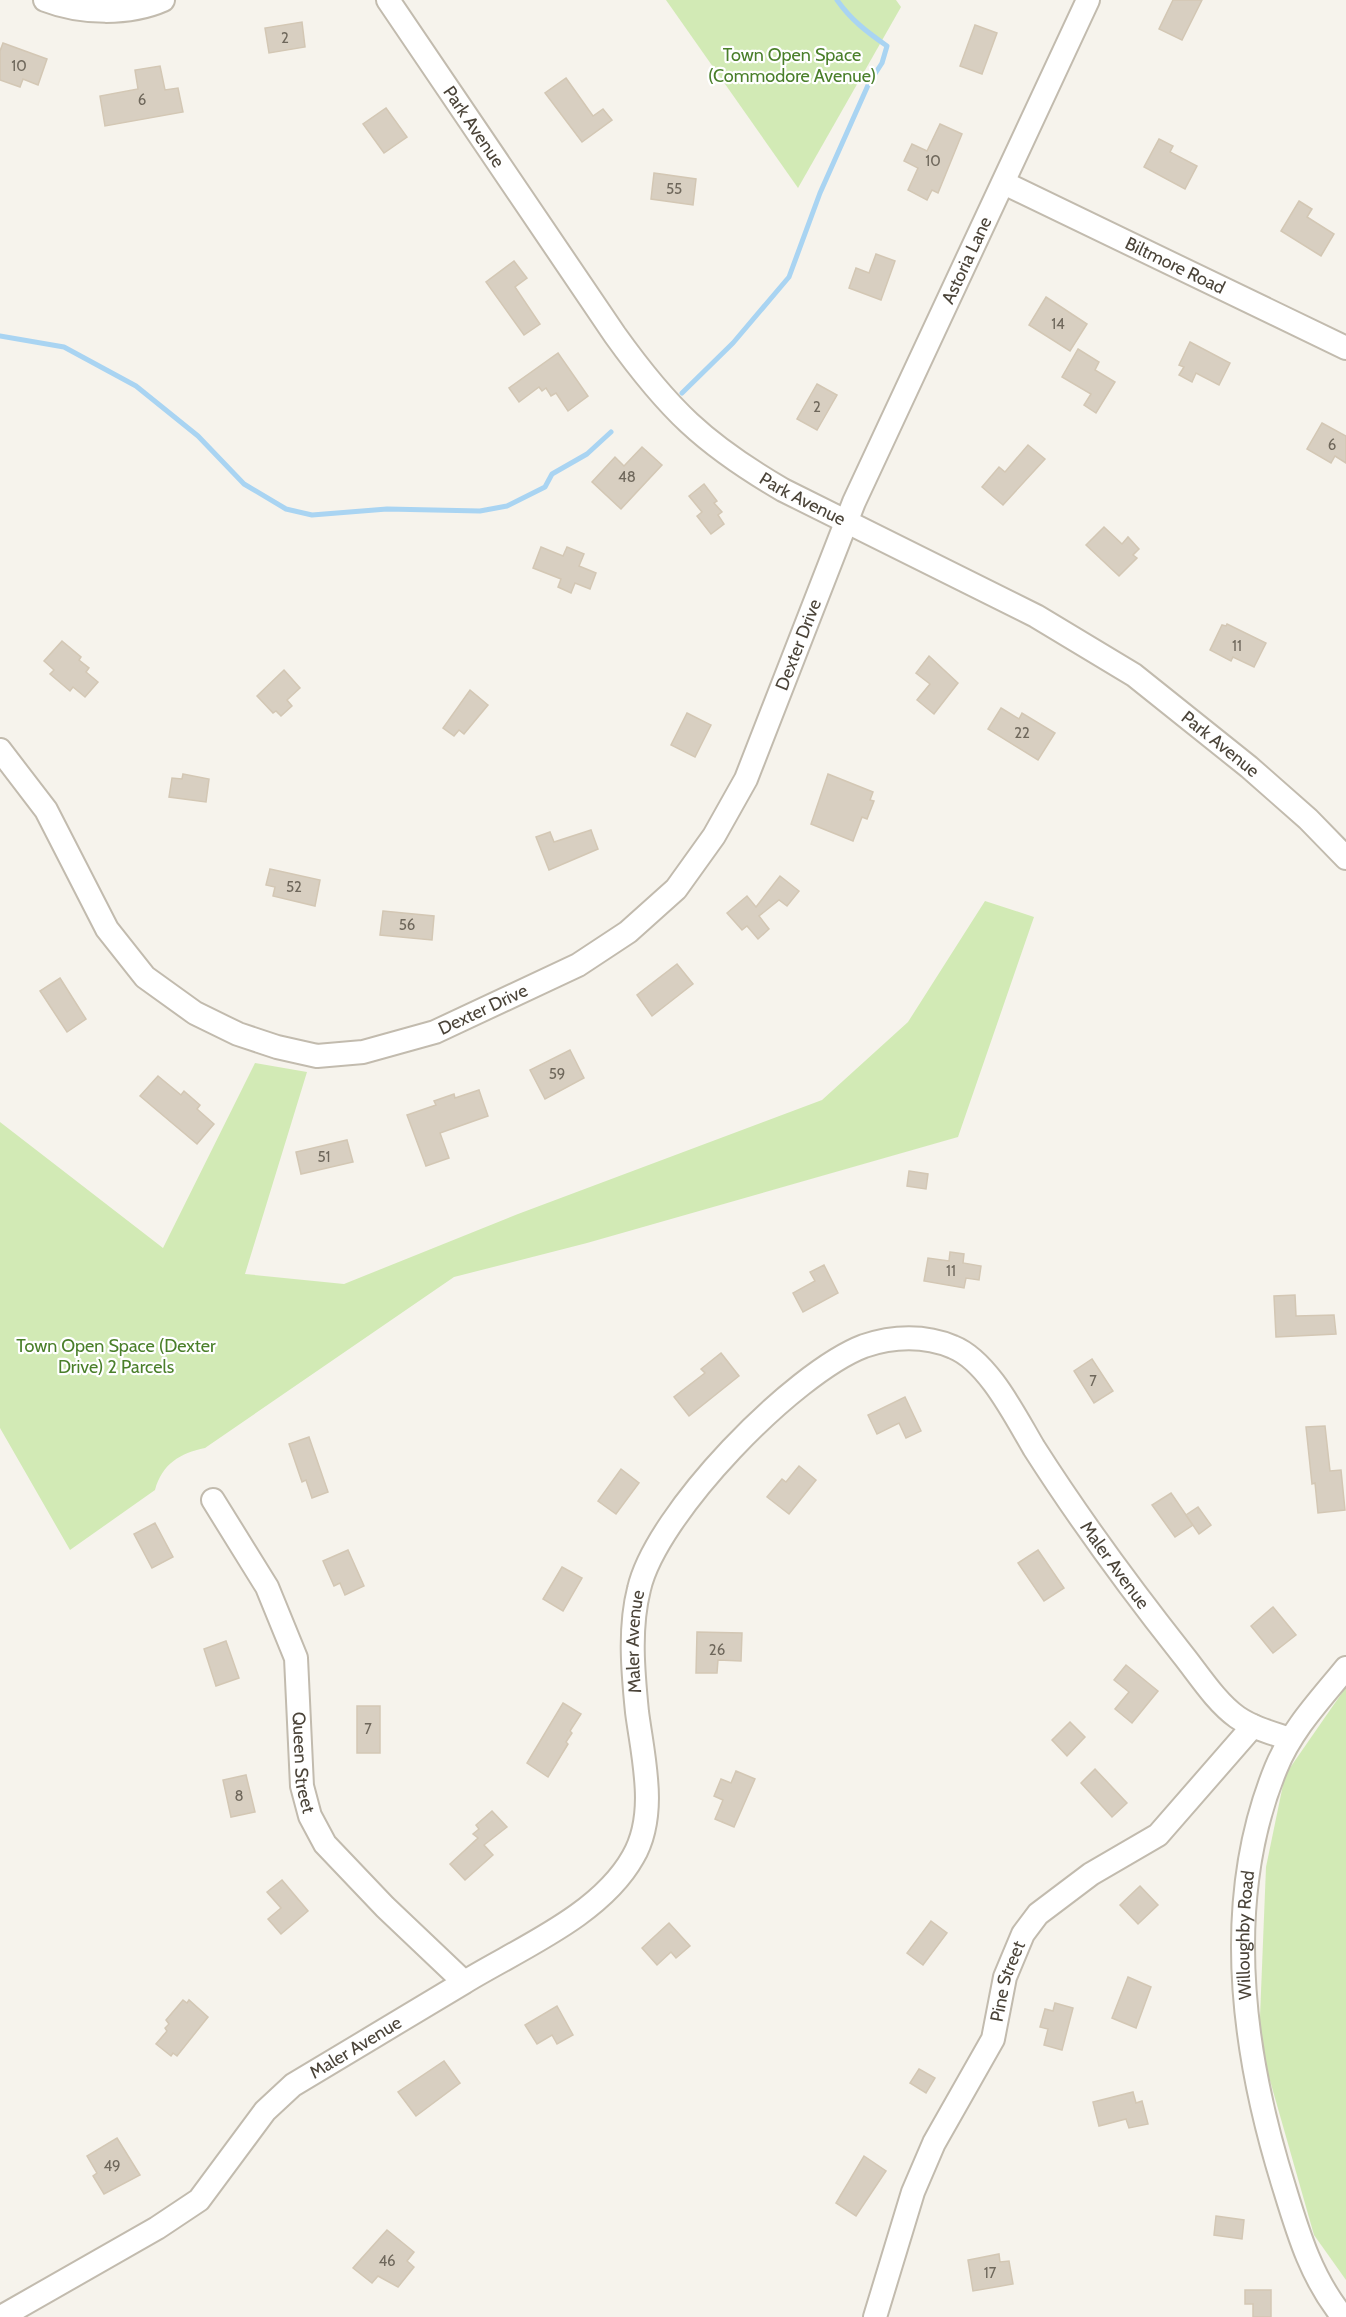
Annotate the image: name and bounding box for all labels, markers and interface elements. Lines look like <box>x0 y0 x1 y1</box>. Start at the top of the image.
house number: 2 <box>281 29 289 47</box>
park label: Town Open Space (Commodore Avenue) <box>708 44 876 87</box>
house number: 10 <box>11 57 27 75</box>
street label: Park Avenue <box>438 82 509 172</box>
house number: 6 <box>138 91 146 109</box>
house number: 10 <box>925 152 941 170</box>
house number: 55 <box>666 180 682 198</box>
street label: Astoria Lane <box>937 213 996 307</box>
street label: Biltmore Road <box>1122 232 1229 299</box>
house number: 14 <box>1051 315 1065 333</box>
house number: 2 <box>813 398 821 416</box>
house number: 6 <box>1328 436 1336 454</box>
house number: 48 <box>618 468 636 486</box>
street label: Park Avenue <box>756 468 849 530</box>
street label: Dexter Drive <box>771 596 826 693</box>
house number: 11 <box>1232 637 1242 655</box>
street label: Park Avenue <box>1177 706 1264 782</box>
house number: 22 <box>1014 724 1030 742</box>
house number: 52 <box>286 878 302 896</box>
house number: 56 <box>399 916 415 934</box>
street label: Dexter Drive <box>435 979 531 1040</box>
house number: 59 <box>549 1065 565 1083</box>
house number: 51 <box>317 1148 331 1166</box>
house number: 11 <box>946 1262 956 1280</box>
park label: Town Open Space (Dexter Drive) 2 Parcels <box>16 1335 216 1378</box>
house number: 7 <box>1089 1372 1097 1390</box>
street label: Maler Avenue <box>1075 1517 1154 1613</box>
street label: Maler Avenue <box>622 1588 649 1694</box>
house number: 26 <box>709 1641 725 1659</box>
street label: Queen Street <box>288 1711 320 1816</box>
house number: 7 <box>364 1720 372 1738</box>
house number: 8 <box>234 1787 244 1805</box>
street label: Willoughby Road <box>1232 1869 1259 2000</box>
street label: Pine Street <box>986 1938 1030 2024</box>
street label: Maler Avenue <box>306 2011 405 2084</box>
house number: 49 <box>103 2157 121 2175</box>
house number: 46 <box>378 2252 396 2270</box>
house number: 17 <box>984 2264 997 2282</box>

